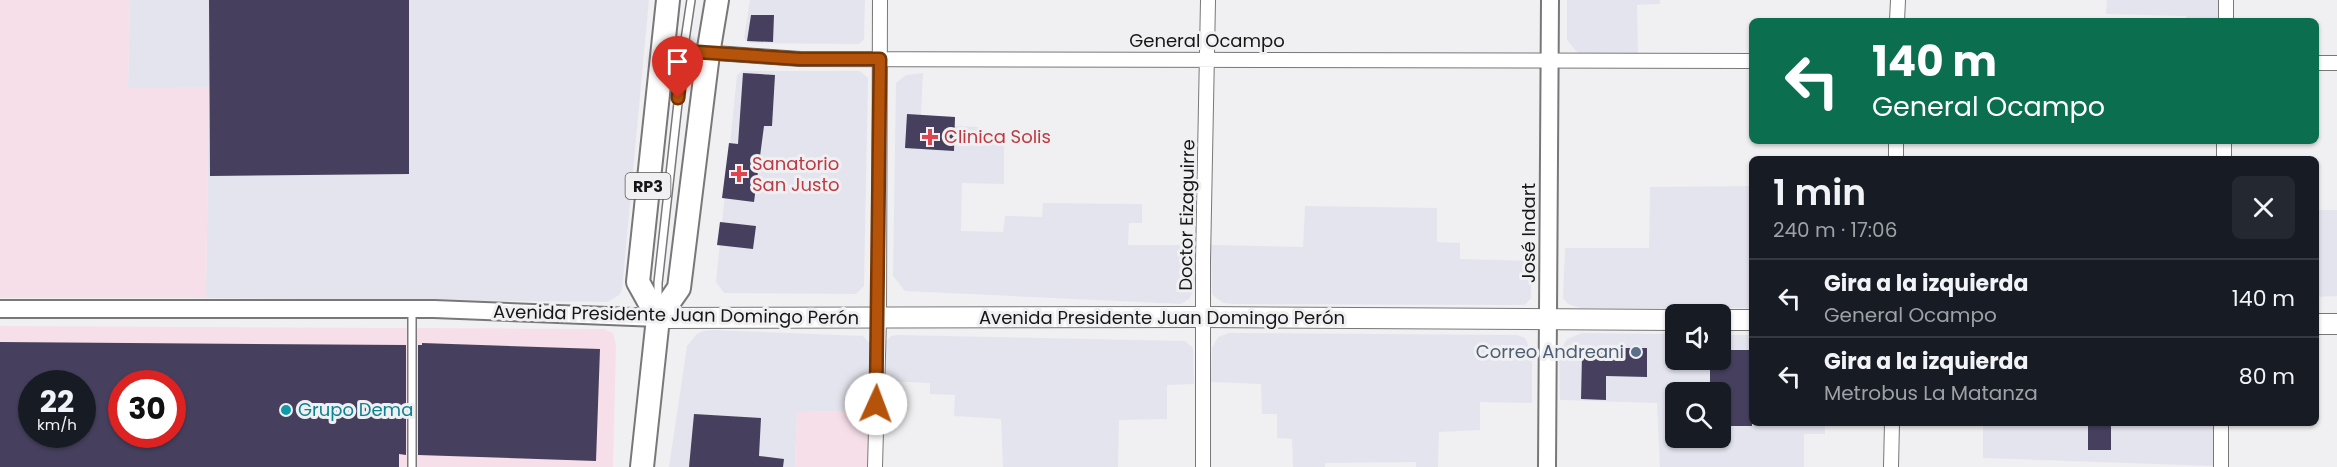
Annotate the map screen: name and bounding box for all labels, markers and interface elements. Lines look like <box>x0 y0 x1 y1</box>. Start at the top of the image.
street label: General Ocampo <box>1129 28 1285 53</box>
text: 140 m <box>1872 32 1997 91</box>
pin <box>652 36 703 98</box>
icon: left <box>1773 42 1851 120</box>
icon: arrive <box>661 45 694 78</box>
text: General Ocampo <box>1872 88 2105 125</box>
place label: Clinica Solis <box>944 124 1051 149</box>
marker: Clinica Solis <box>921 128 939 146</box>
street label: Doctor Eizaguirre <box>1173 139 1200 291</box>
place label: Sanatorio San Justo <box>752 151 840 197</box>
marker: Sanatorio San Justo <box>730 165 748 183</box>
text: 1 min <box>1773 167 1866 218</box>
road number: RP3 <box>626 173 670 199</box>
button: close <box>2232 176 2295 239</box>
street label: José Indart <box>1516 183 1541 283</box>
text: 240 m · 17:06 <box>1773 216 1897 244</box>
text: Gira a la izquierda <box>1824 268 2028 299</box>
icon: left <box>1773 282 1806 315</box>
text: 140 m <box>2232 283 2295 314</box>
street label: Avenida Presidente Juan Domingo Perón <box>493 299 859 330</box>
text: General Ocampo <box>1824 301 1997 329</box>
map controls <box>1665 304 1731 448</box>
button: sound <box>1665 304 1731 370</box>
street label: Avenida Presidente Juan Domingo Perón <box>979 305 1345 330</box>
place label: Correo Andreani <box>1476 339 1624 364</box>
marker: Correo Andreani <box>1629 345 1643 359</box>
text: Gira a la izquierda <box>1824 346 2028 377</box>
icon: left <box>1773 360 1806 393</box>
text: 80 m <box>2239 361 2295 392</box>
speed limit sign: 30 <box>108 370 186 448</box>
position arrow <box>844 372 908 436</box>
text: Metrobus La Matanza <box>1824 379 2038 407</box>
text: 22 <box>40 380 74 423</box>
button: search <box>1665 382 1731 448</box>
place label: Grupo Dema <box>298 397 413 422</box>
marker: Grupo Dema <box>279 403 293 417</box>
text: km/h <box>37 414 77 435</box>

